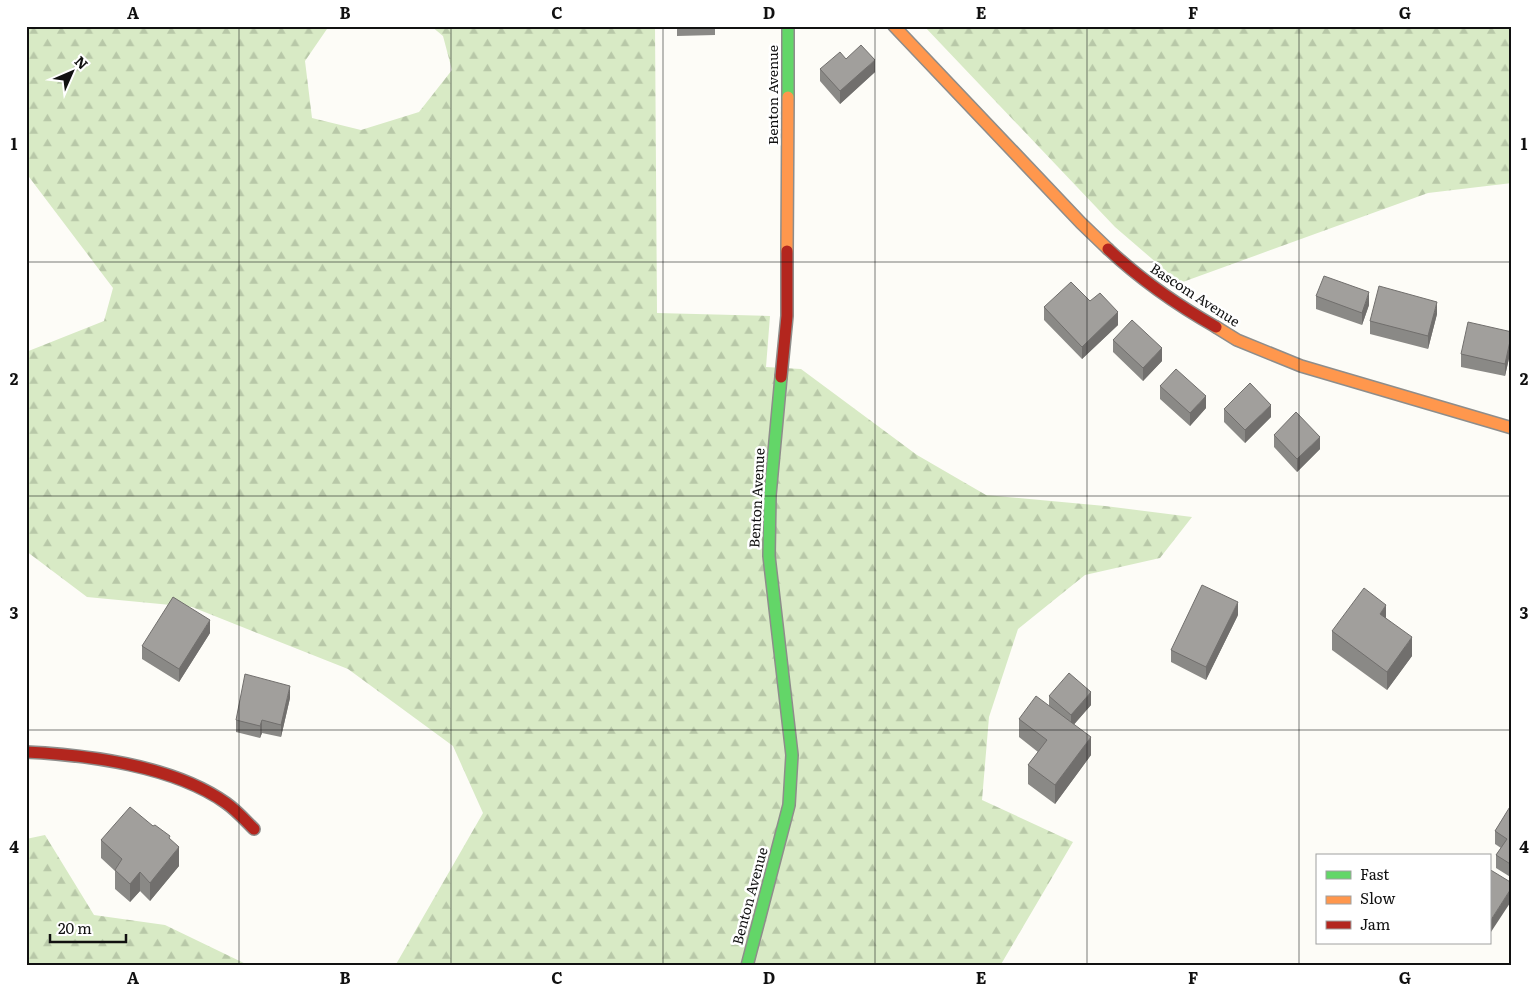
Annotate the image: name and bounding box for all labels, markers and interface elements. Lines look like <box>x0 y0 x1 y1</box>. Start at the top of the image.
text: A <box>127 0 139 24</box>
text: B <box>339 0 351 24</box>
text: C <box>551 0 563 24</box>
text: D <box>763 0 775 24</box>
text: E <box>976 0 987 24</box>
text: F <box>1188 0 1198 24</box>
text: G <box>1399 0 1411 24</box>
street label: Benton Avenue <box>762 45 782 145</box>
north arrow <box>48 48 98 98</box>
text: N <box>71 51 93 74</box>
text: 1 <box>11 131 18 155</box>
text: 1 <box>1521 131 1528 155</box>
street label: Bascom Avenue <box>1147 258 1244 331</box>
text: 2 <box>10 366 19 390</box>
text: 2 <box>1520 366 1529 390</box>
street label: Benton Avenue <box>743 447 769 548</box>
text: 3 <box>10 600 19 624</box>
text: 3 <box>1520 600 1529 624</box>
text: 4 <box>9 834 19 858</box>
text: 4 <box>1519 834 1529 858</box>
street label: Benton Avenue <box>726 845 772 947</box>
legend <box>1316 854 1490 944</box>
text: Fast <box>1360 862 1389 885</box>
text: Slow <box>1360 886 1395 909</box>
scale bar <box>50 912 126 944</box>
text: Jam <box>1360 912 1391 935</box>
text: 20 m <box>58 916 92 939</box>
text: A <box>127 965 139 989</box>
text: B <box>339 965 351 989</box>
text: C <box>551 965 563 989</box>
text: D <box>763 965 775 989</box>
text: E <box>976 965 987 989</box>
text: F <box>1188 965 1198 989</box>
text: G <box>1399 965 1411 989</box>

